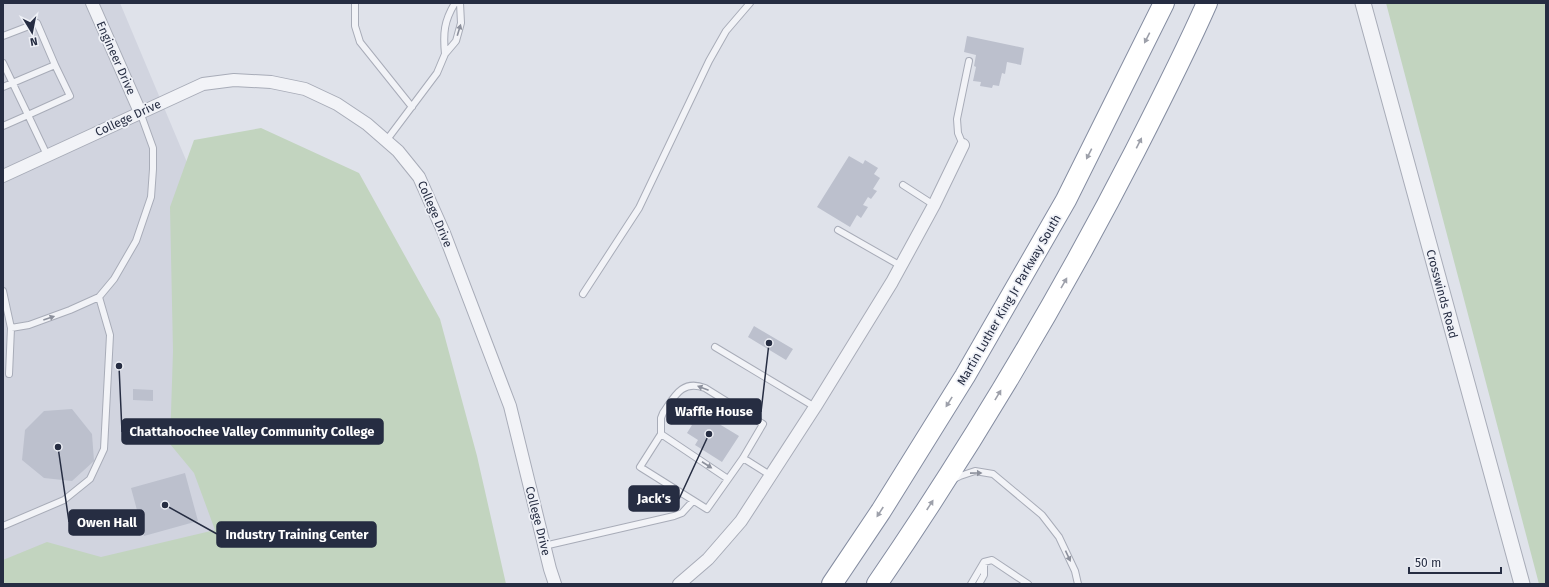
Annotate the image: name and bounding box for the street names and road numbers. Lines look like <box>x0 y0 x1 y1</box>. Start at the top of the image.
street label: Engineer Drive <box>94 19 138 97</box>
street label: College Drive <box>93 97 163 139</box>
street label: College Drive <box>415 179 455 249</box>
street label: Martin Luther King Jr Parkway South <box>954 212 1064 388</box>
street label: Crosswinds Road <box>1423 248 1461 340</box>
street label: College Drive <box>523 485 553 557</box>

